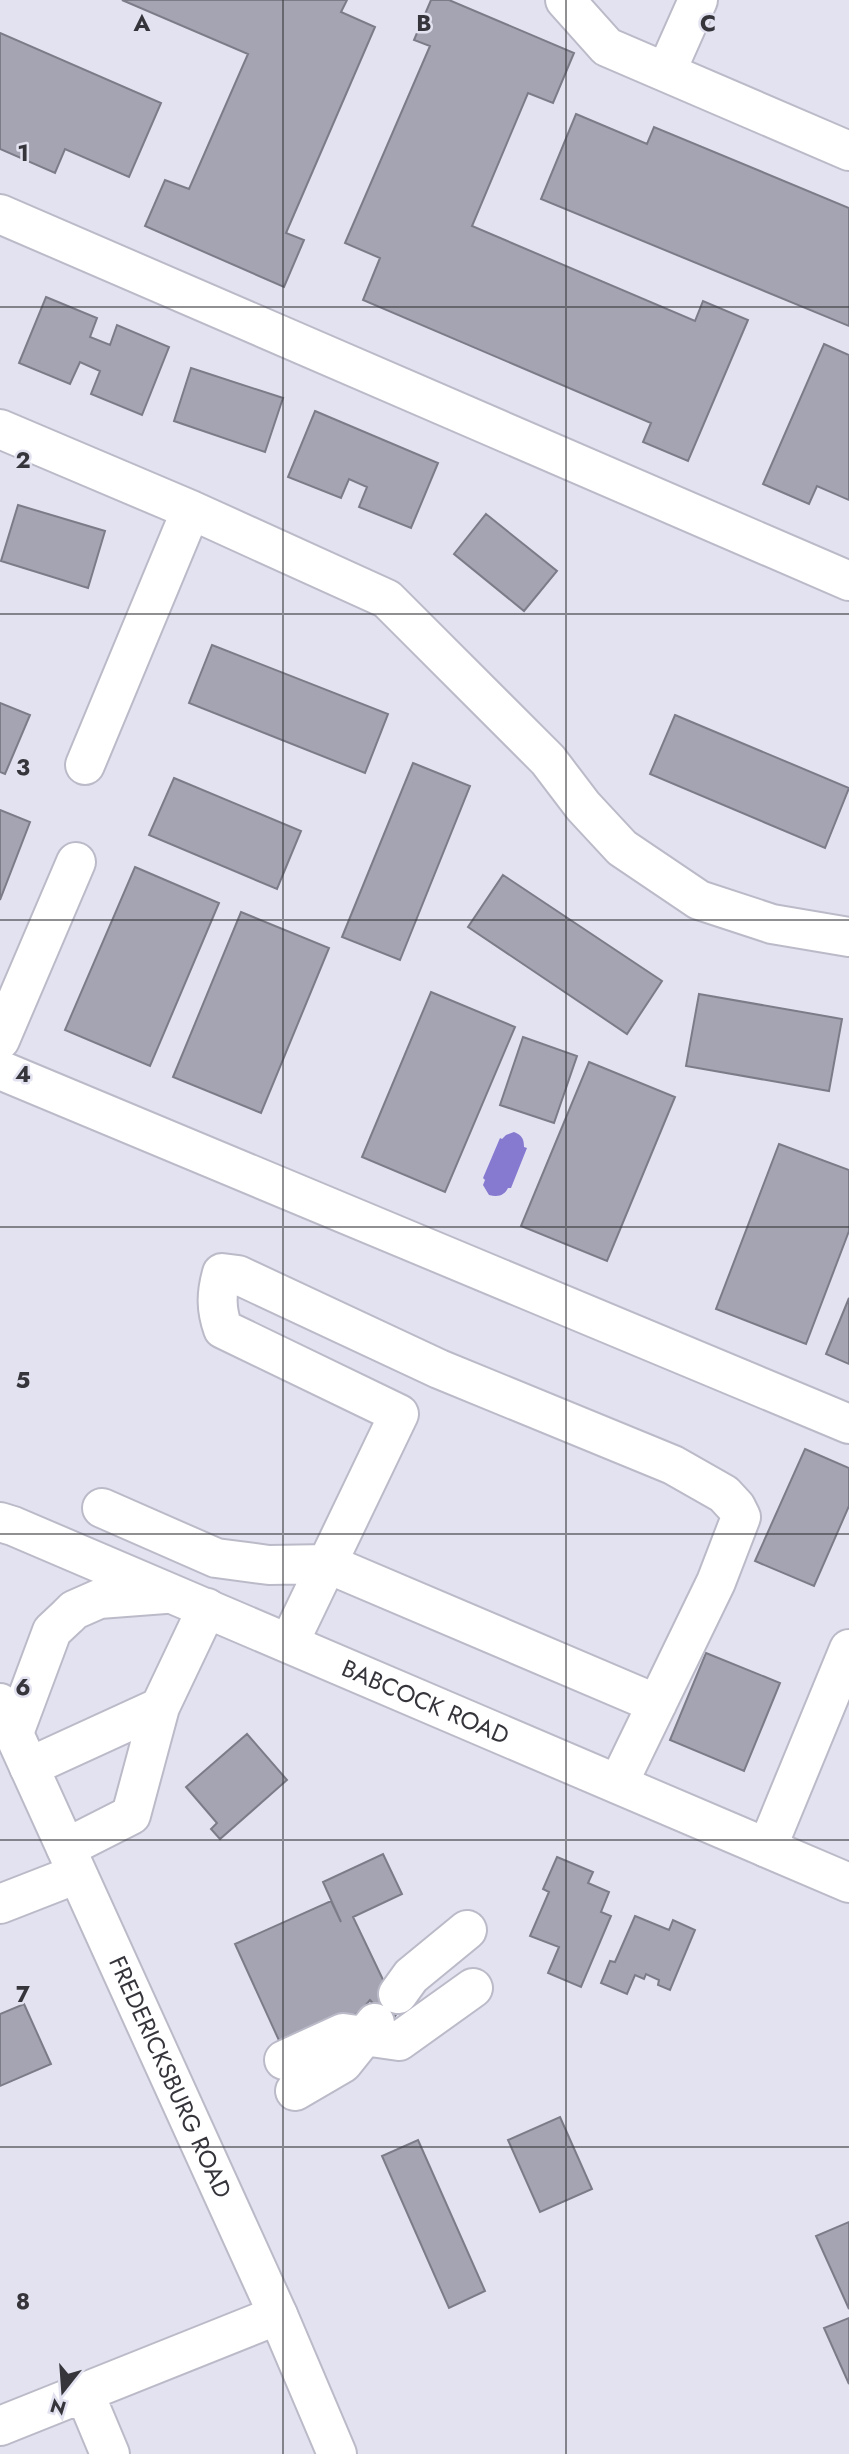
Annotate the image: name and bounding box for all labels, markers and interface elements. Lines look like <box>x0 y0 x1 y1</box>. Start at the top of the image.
text: A <box>133 6 151 40</box>
text: B <box>416 6 432 40</box>
text: C <box>700 6 716 40</box>
text: 1 <box>17 136 29 170</box>
text: 2 <box>15 443 31 477</box>
text: 3 <box>16 750 30 784</box>
text: 4 <box>15 1057 31 1091</box>
text: 5 <box>16 1363 30 1397</box>
street label: BABCOCK ROAD <box>336 1650 515 1753</box>
text: 6 <box>15 1670 31 1704</box>
street label: FREDERICKSBURG ROAD <box>100 1950 241 2204</box>
text: 7 <box>16 1977 30 2011</box>
text: 8 <box>16 2284 30 2318</box>
north arrow <box>28 2356 98 2426</box>
text: N <box>47 2392 69 2422</box>

